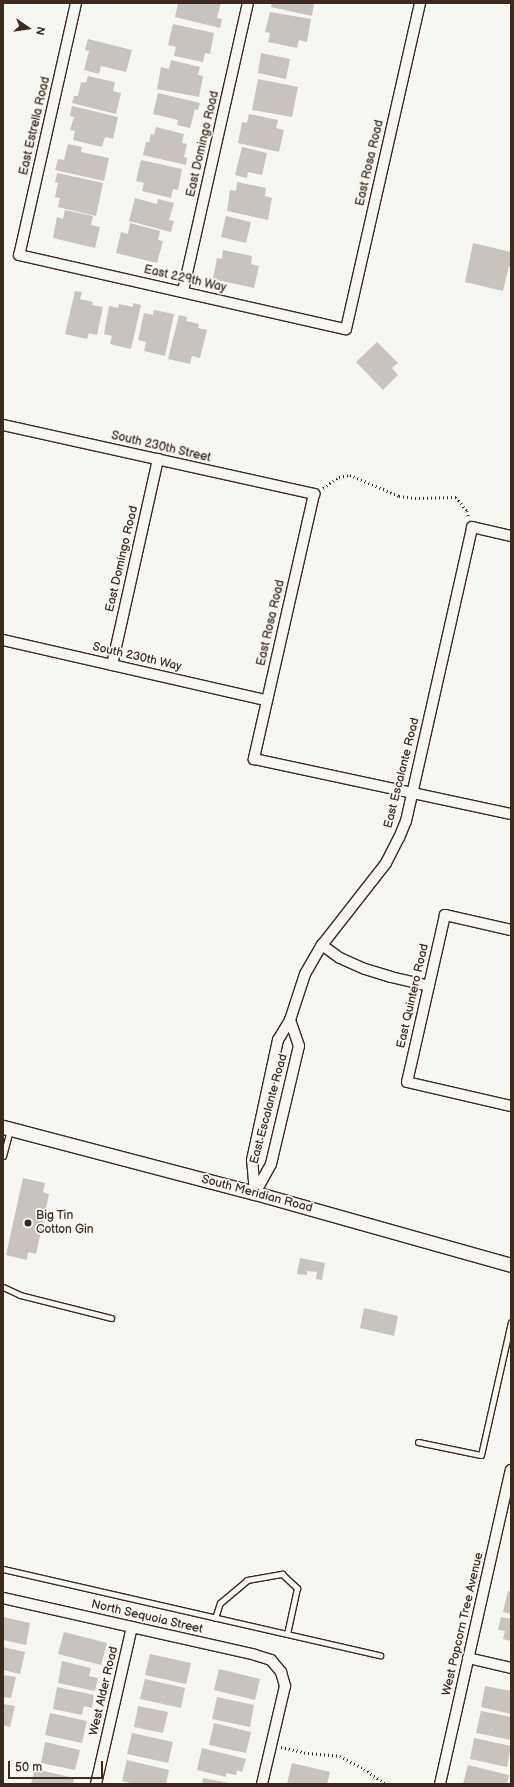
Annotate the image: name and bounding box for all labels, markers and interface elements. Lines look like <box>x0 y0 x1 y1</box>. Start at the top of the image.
north arrow <box>8 8 48 48</box>
text: N <box>33 25 47 36</box>
street label: East Estrella Road <box>17 75 53 177</box>
street label: East Domingo Road <box>184 90 222 198</box>
street label: East Rosa Road <box>353 119 387 207</box>
street label: East 229th Way <box>142 262 228 296</box>
street label: South 230th Street <box>110 429 212 465</box>
street label: East Domingo Road <box>103 505 141 613</box>
street label: East Rosa Road <box>254 579 288 667</box>
street label: South 230th Way <box>91 640 183 674</box>
street label: East Escalante Road <box>381 716 423 830</box>
street label: East Quintero Road <box>394 942 432 1050</box>
street label: East Escalante Road <box>247 1052 291 1166</box>
street label: South Meridian Road <box>200 1172 314 1216</box>
place label: Big Tin Cotton Gin <box>36 1209 94 1237</box>
marker: Big Tin Cotton Gin <box>23 1218 33 1228</box>
street label: West Popcorn Tree Avenue <box>439 1551 487 1697</box>
street label: North Sequoia Street <box>90 1597 204 1637</box>
street label: West Alder Road <box>87 1645 121 1737</box>
scale bar <box>10 1753 105 1779</box>
text: 50 m <box>15 1760 42 1775</box>

